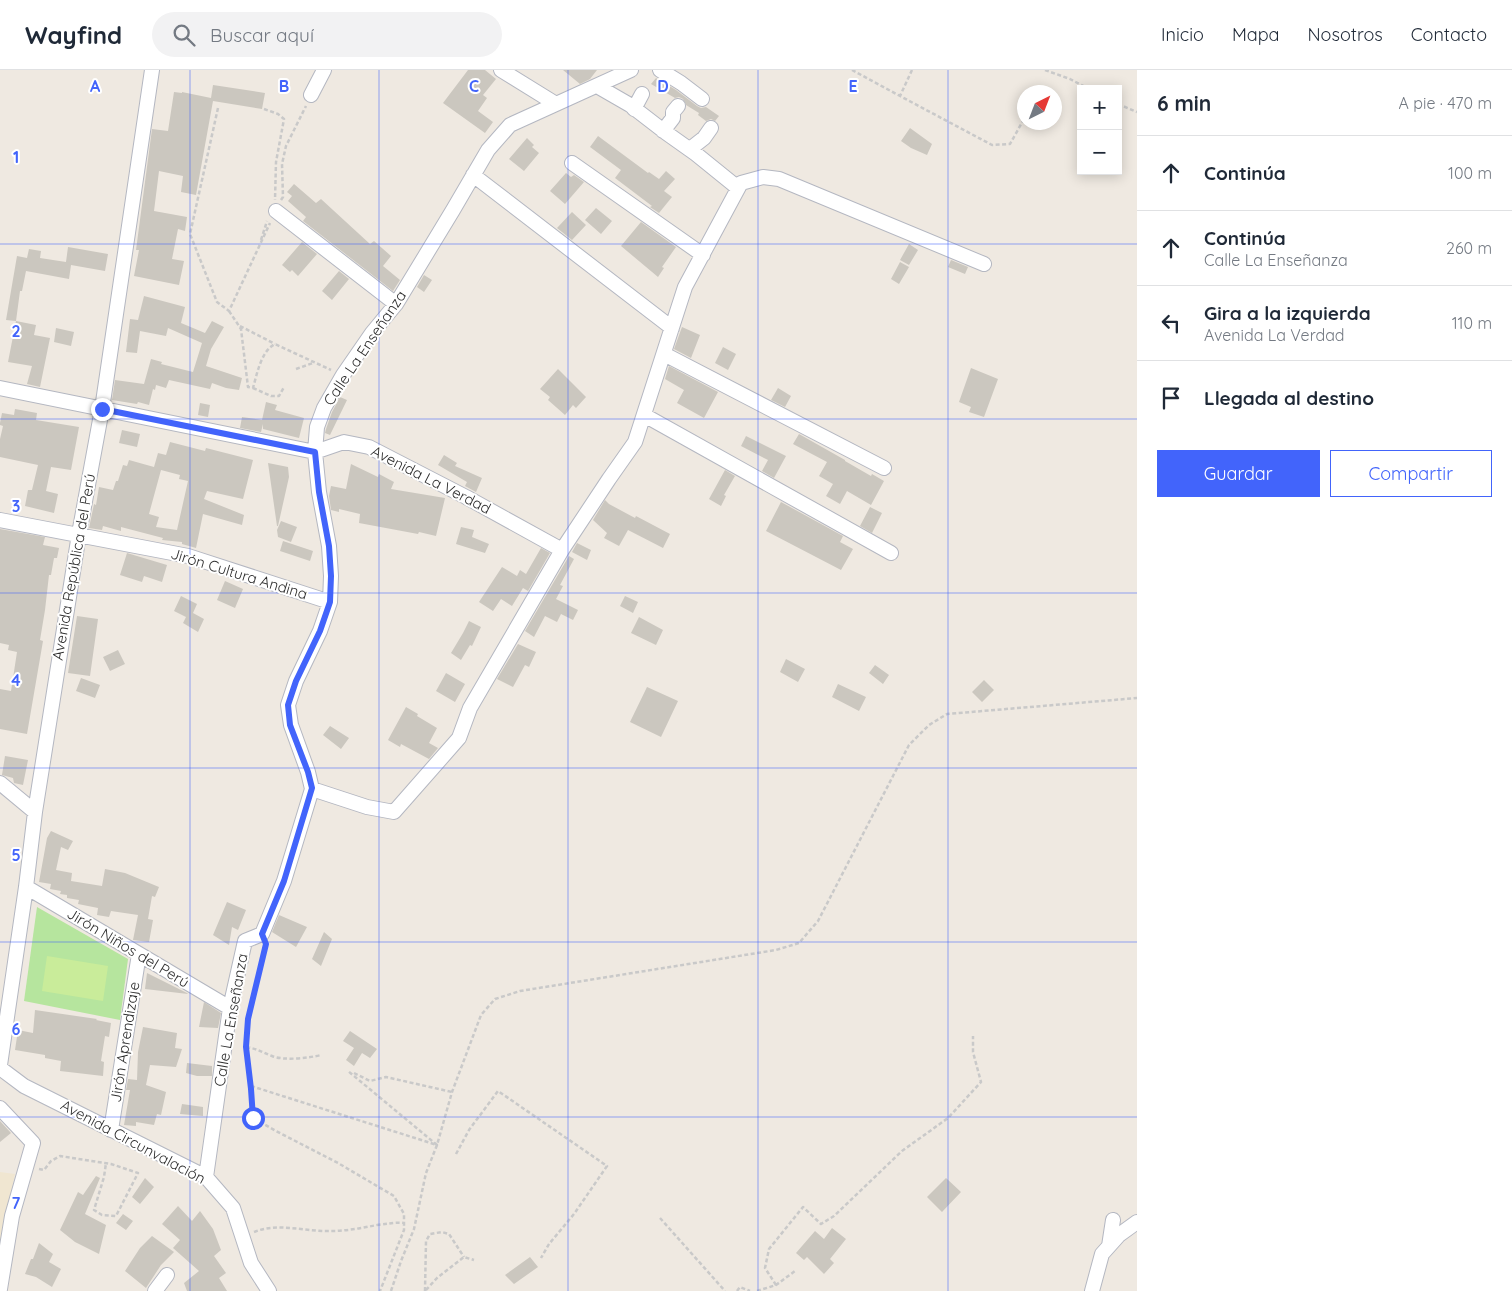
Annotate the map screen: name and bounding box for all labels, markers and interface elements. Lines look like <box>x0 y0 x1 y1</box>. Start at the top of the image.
search box <box>152 12 502 57</box>
text: Wayfind <box>25 20 122 50</box>
icon: search <box>170 21 198 49</box>
text: Buscar aquí <box>210 23 314 47</box>
text: Inicio <box>1161 23 1204 46</box>
text: Mapa <box>1232 23 1280 46</box>
text: Nosotros <box>1308 23 1383 46</box>
text: Contacto <box>1411 23 1487 46</box>
text: A <box>90 76 101 96</box>
text: B <box>279 76 289 96</box>
text: C <box>469 76 479 96</box>
text: D <box>657 76 669 96</box>
text: E <box>848 76 858 96</box>
north arrow <box>1017 85 1062 130</box>
map controls <box>1077 85 1122 175</box>
button: + <box>1077 85 1122 130</box>
text: 6 min <box>1157 90 1211 116</box>
text: A pie · 470 m <box>1399 93 1492 113</box>
button: − <box>1077 130 1122 175</box>
text: 1 <box>13 147 19 167</box>
icon: ahead <box>1157 159 1185 187</box>
text: Continúa <box>1204 161 1286 185</box>
text: 100 m <box>1448 163 1492 183</box>
text: Continúa <box>1204 226 1286 250</box>
icon: ahead <box>1157 234 1185 262</box>
text: 260 m <box>1446 238 1492 258</box>
text: Calle La Enseñanza <box>1204 250 1348 270</box>
street label: Calle La Enseñanza <box>319 287 410 409</box>
text: Gira a la izquierda <box>1204 301 1371 325</box>
icon: left <box>1157 309 1185 337</box>
text: 110 m <box>1452 313 1492 333</box>
text: 2 <box>11 321 21 341</box>
text: Avenida La Verdad <box>1204 325 1345 345</box>
icon: arrive <box>1157 384 1185 412</box>
text: Llegada al destino <box>1204 386 1374 410</box>
route end <box>91 398 114 421</box>
street label: Avenida La Verdad <box>368 441 494 518</box>
button: Guardar <box>1157 450 1320 497</box>
button: Compartir <box>1330 450 1492 497</box>
street label: Avenida República del Perú <box>48 472 99 662</box>
text: 3 <box>12 496 20 516</box>
street label: Jirón Cultura Andina <box>168 544 310 603</box>
text: 4 <box>11 670 21 690</box>
text: 5 <box>11 845 21 865</box>
street label: Jirón Niños del Perú <box>64 904 193 992</box>
street label: Calle La Enseñanza <box>209 952 252 1088</box>
street label: Jirón Aprendizaje <box>106 980 143 1104</box>
text: 6 <box>12 1019 21 1039</box>
street label: Avenida Circunvalación <box>58 1095 209 1188</box>
route start <box>242 1107 265 1130</box>
text: 7 <box>12 1193 21 1213</box>

